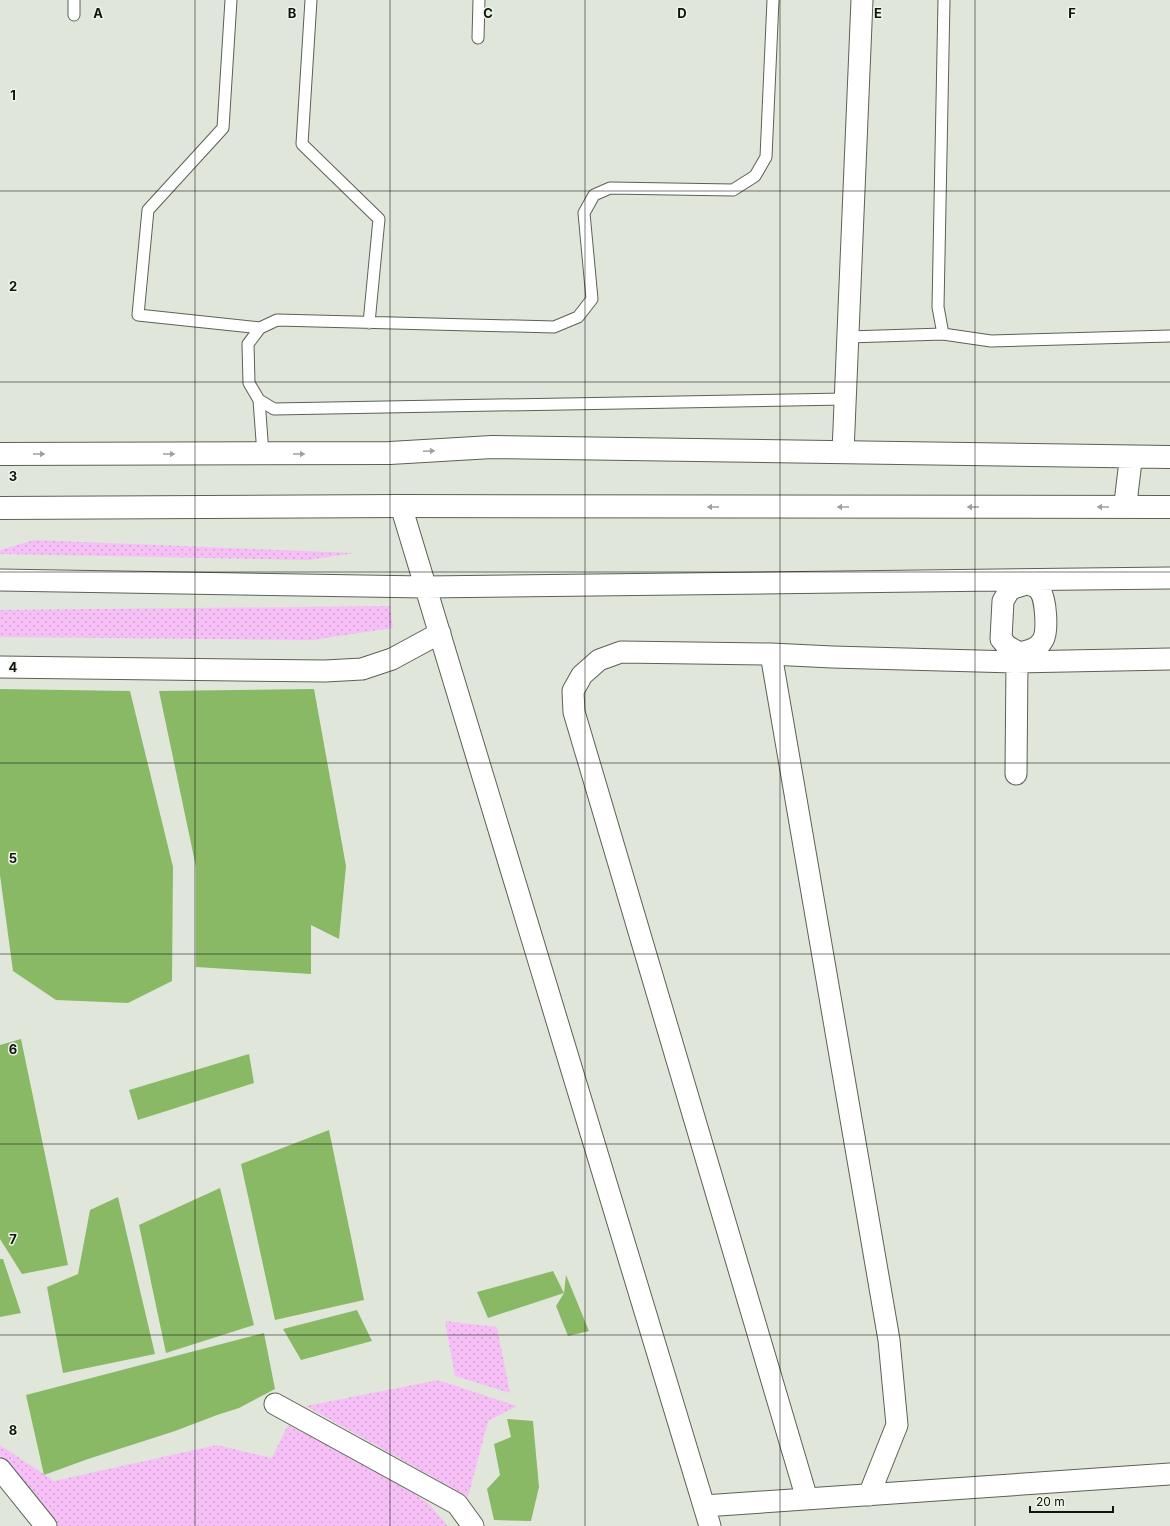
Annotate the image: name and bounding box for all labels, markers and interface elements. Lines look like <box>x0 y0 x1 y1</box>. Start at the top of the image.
text: A <box>93 5 103 21</box>
text: B <box>288 5 297 21</box>
text: C <box>483 5 493 21</box>
text: D <box>677 5 687 21</box>
text: E <box>874 5 882 21</box>
text: F <box>1068 5 1076 21</box>
text: 1 <box>10 87 16 103</box>
text: 2 <box>9 278 17 294</box>
one-way arrow <box>423 448 436 454</box>
one-way arrow <box>33 451 46 457</box>
one-way arrow <box>163 451 176 457</box>
one-way arrow <box>293 451 306 457</box>
text: 3 <box>9 468 17 484</box>
one-way arrow <box>706 504 719 510</box>
one-way arrow <box>836 504 849 510</box>
one-way arrow <box>966 504 979 510</box>
one-way arrow <box>1096 504 1109 510</box>
text: 4 <box>9 659 18 675</box>
text: 5 <box>9 850 17 866</box>
text: 6 <box>9 1041 17 1057</box>
text: 7 <box>9 1231 17 1247</box>
text: 8 <box>9 1422 17 1438</box>
scale bar <box>1030 1488 1113 1514</box>
text: 20 m <box>1036 1494 1065 1509</box>

